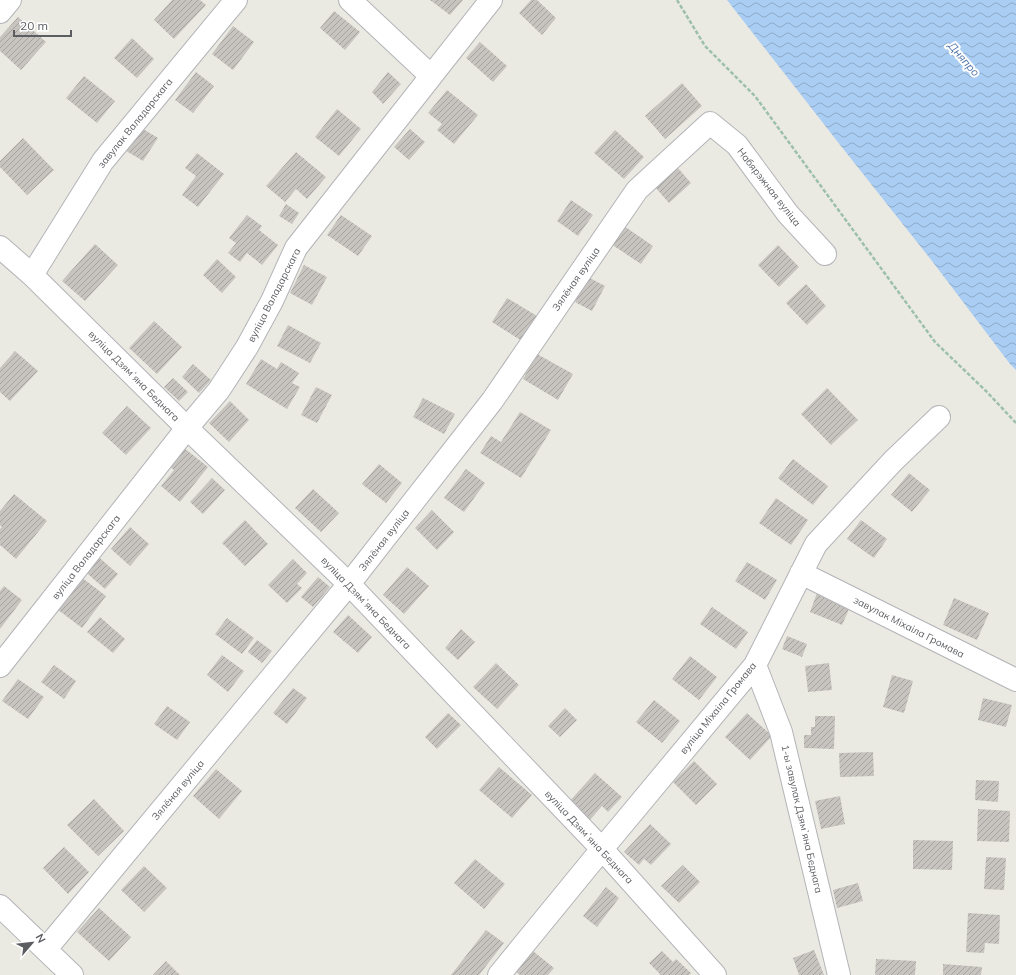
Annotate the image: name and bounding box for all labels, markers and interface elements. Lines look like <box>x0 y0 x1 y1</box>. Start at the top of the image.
scale bar <box>14 12 71 38</box>
text: 20 m <box>20 18 48 33</box>
water label: Дняпро <box>945 38 983 79</box>
street label: завулак Валадарскага <box>95 75 175 171</box>
street label: Набярэжная вуліца <box>734 145 804 229</box>
street label: Зялёная вуліца <box>549 245 603 313</box>
street label: вуліца Валадарскага <box>245 246 303 344</box>
street label: вуліца Дзямʼяна Беднага <box>86 328 182 424</box>
street label: Зялёная вуліца <box>356 506 412 574</box>
street label: вуліца Валадарскага <box>49 512 123 602</box>
street label: вуліца Дзямʼяна Беднага <box>318 554 414 652</box>
street label: завулак Міхаіла Громава <box>851 593 967 661</box>
street label: вуліца Міхаіла Громава <box>677 659 759 757</box>
street label: 1-ы завулак Дзямʼяна Беднага <box>779 744 825 894</box>
street label: Зялёная вуліца <box>149 757 207 823</box>
street label: вуліца Дзямʼяна Беднага <box>542 787 636 887</box>
north arrow <box>12 923 52 963</box>
text: N <box>33 931 49 945</box>

